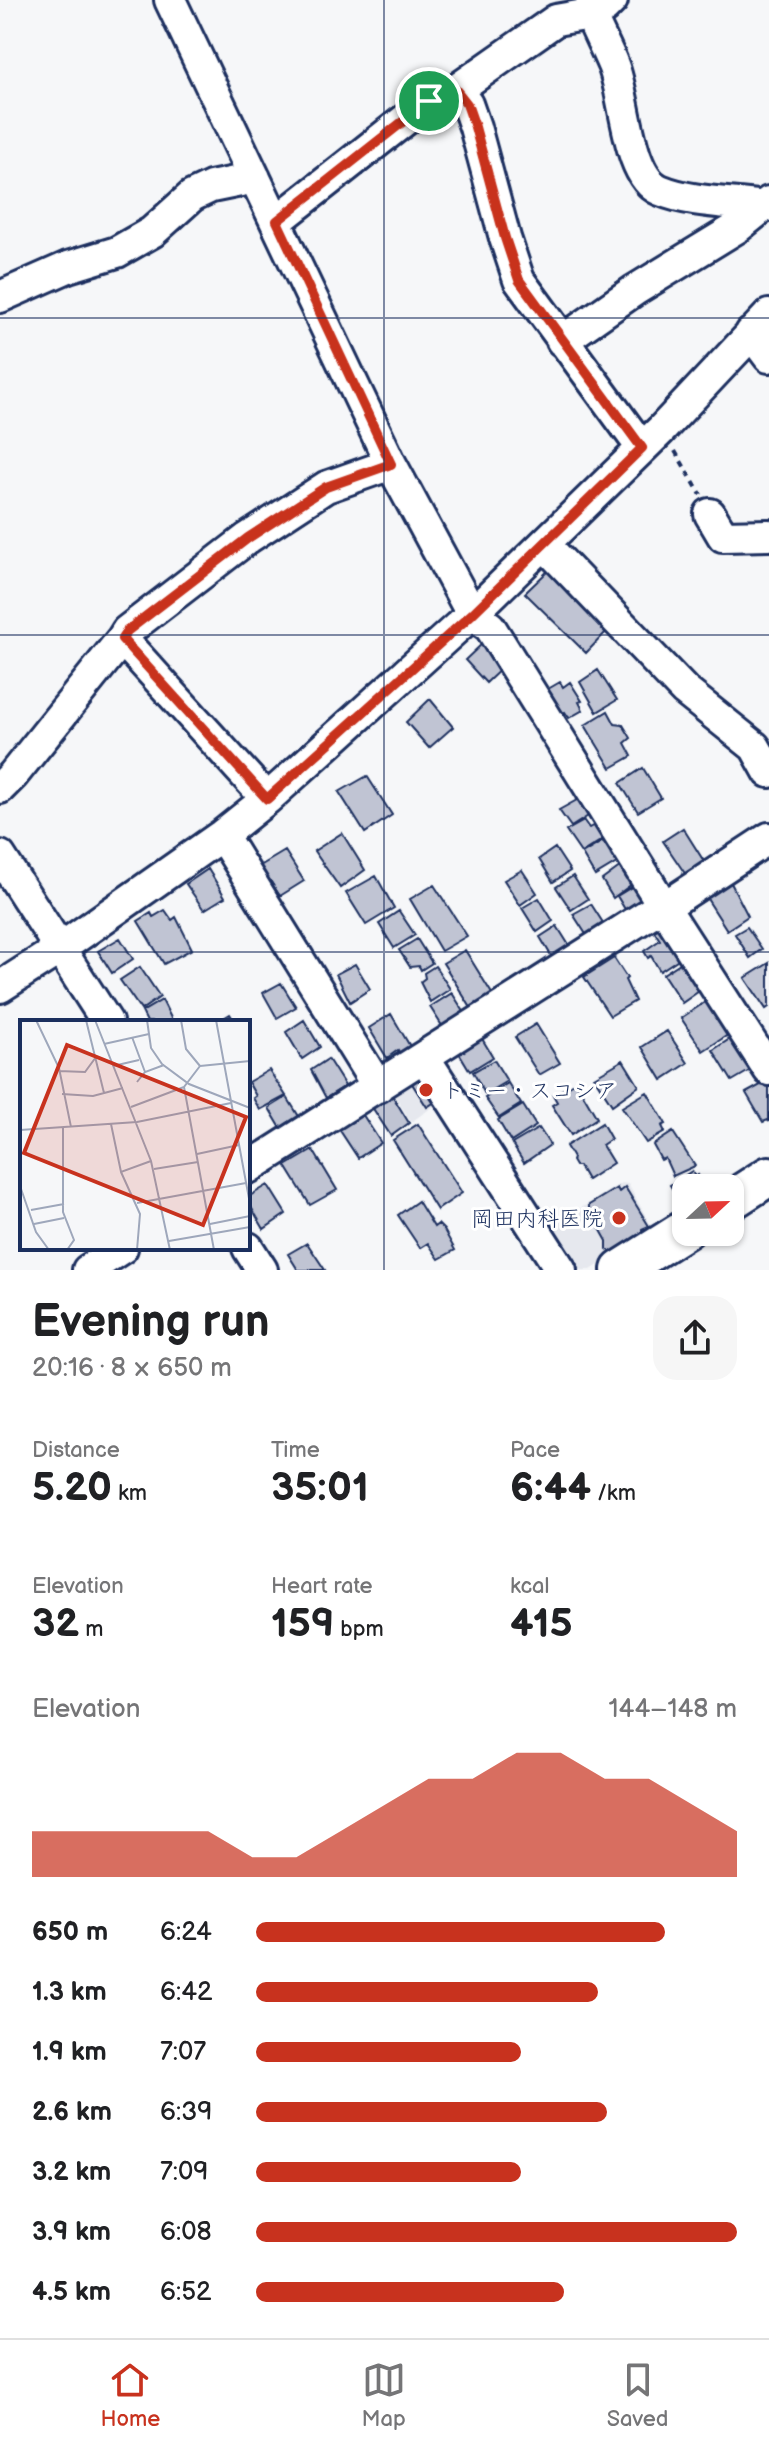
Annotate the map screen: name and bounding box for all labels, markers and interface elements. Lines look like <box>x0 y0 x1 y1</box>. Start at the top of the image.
pin <box>395 67 463 135</box>
icon: arrive <box>407 79 451 123</box>
inset map <box>20 1020 250 1250</box>
place label: トミー・スコシア <box>442 1078 618 1105</box>
marker: トミー・スコシア <box>417 1081 435 1099</box>
north arrow <box>672 1174 744 1246</box>
map controls <box>672 1174 744 1246</box>
place label: 岡田内科医院 <box>471 1206 603 1233</box>
marker: 岡田内科医院 <box>610 1209 628 1227</box>
text: Evening run <box>32 1296 269 1349</box>
button: share <box>653 1296 737 1380</box>
text: 20:16 · 8 × 650 m <box>32 1353 232 1384</box>
text: Distance <box>32 1437 120 1464</box>
text: Time <box>271 1437 320 1464</box>
text: Pace <box>510 1437 560 1464</box>
text: 5.20 <box>32 1464 112 1512</box>
text: 35:01 <box>271 1464 369 1512</box>
text: 6:44 <box>510 1464 591 1512</box>
text: km <box>112 1480 147 1507</box>
text: /km <box>591 1480 636 1507</box>
text: Elevation <box>32 1573 124 1600</box>
text: Heart rate <box>271 1573 373 1600</box>
text: kcal <box>510 1573 549 1600</box>
text: 32 <box>32 1600 79 1648</box>
text: 159 <box>271 1600 334 1648</box>
text: 415 <box>510 1600 573 1648</box>
text: m <box>79 1616 103 1643</box>
text: bpm <box>334 1616 384 1643</box>
text: Elevation <box>32 1694 140 1725</box>
text: 144–148 m <box>608 1694 737 1725</box>
text: 650 m <box>32 1917 108 1948</box>
text: 6:24 <box>160 1917 212 1948</box>
text: 1.3 km <box>32 1977 107 2008</box>
text: 6:42 <box>160 1977 212 2008</box>
text: 1.9 km <box>32 2037 107 2068</box>
text: 7:07 <box>160 2037 206 2068</box>
text: 2.6 km <box>32 2097 112 2128</box>
text: 6:39 <box>160 2097 212 2128</box>
text: 3.2 km <box>32 2157 111 2188</box>
text: 7:09 <box>160 2157 208 2188</box>
text: 3.9 km <box>32 2217 111 2248</box>
text: 6:08 <box>160 2217 212 2248</box>
text: 4.5 km <box>32 2277 111 2308</box>
text: 6:52 <box>160 2277 211 2308</box>
tab: Home <box>101 2358 160 2433</box>
tab: Map <box>361 2358 406 2433</box>
tab: Saved <box>607 2358 668 2433</box>

